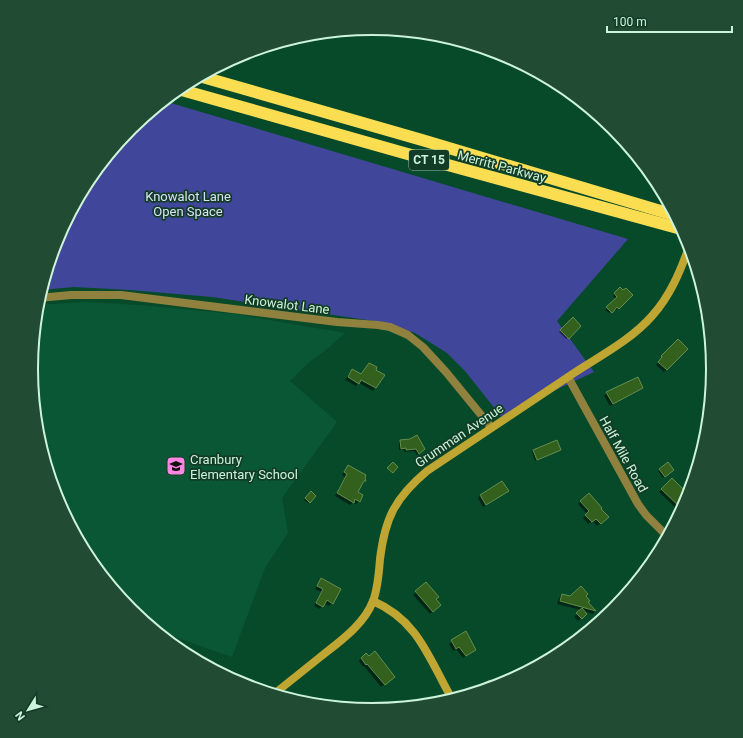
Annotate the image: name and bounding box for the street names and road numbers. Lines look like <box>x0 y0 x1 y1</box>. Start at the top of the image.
street label: Merritt Parkway <box>456 147 548 186</box>
road number: CT 15 <box>409 150 449 170</box>
street label: Knowalot Lane <box>244 292 330 317</box>
street label: Grumman Avenue <box>412 400 506 470</box>
street label: Half Mile Road <box>596 413 651 495</box>

